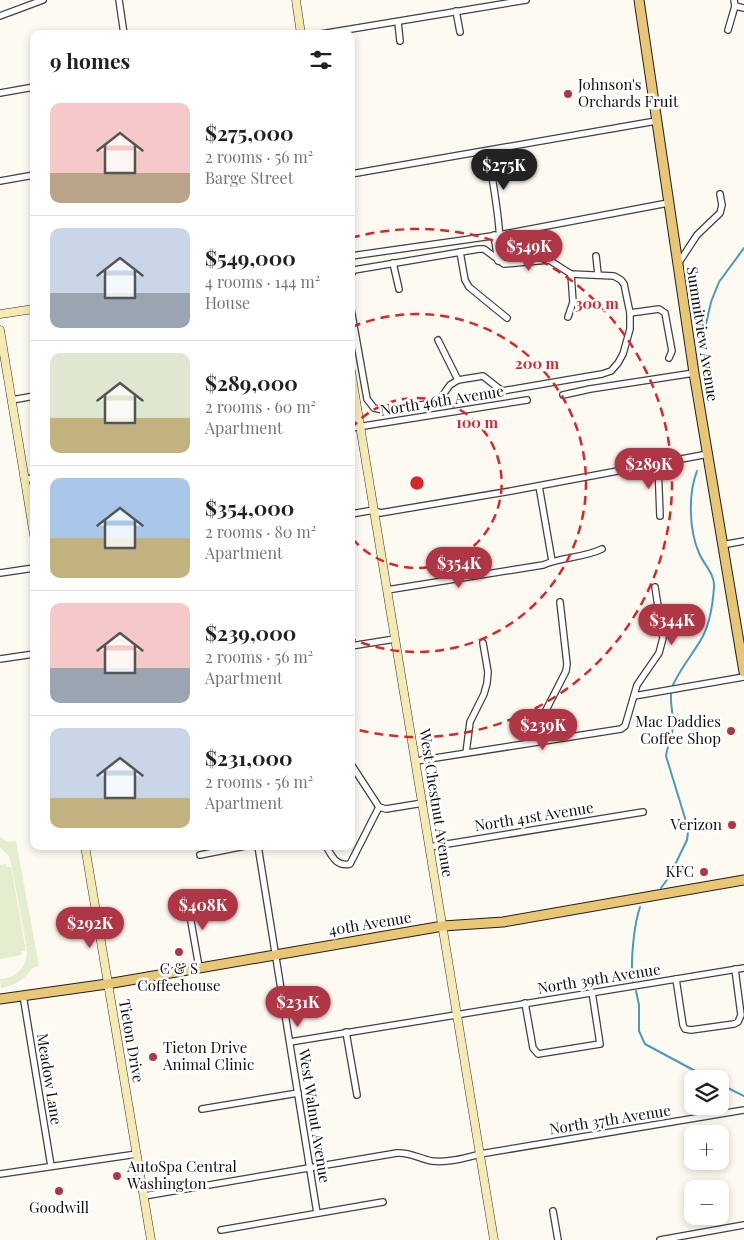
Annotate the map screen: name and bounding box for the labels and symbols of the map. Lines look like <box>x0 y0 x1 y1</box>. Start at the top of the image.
place label: Johnson's Orchards Fruit <box>577 74 679 111</box>
marker: Johnson's Orchards Fruit <box>562 88 574 100</box>
pin: $275K <box>469 148 539 191</box>
pin: $549K <box>494 230 564 272</box>
street label: Summitview Avenue <box>682 265 724 403</box>
text: 300 m <box>575 293 619 313</box>
text: 200 m <box>515 353 560 373</box>
street label: North 46th Avenue <box>379 380 505 420</box>
text: 100 m <box>456 412 499 432</box>
pin: $289K <box>614 448 684 490</box>
centre of rings <box>408 474 426 492</box>
pin: $354K <box>424 546 494 589</box>
pin: $344K <box>637 604 707 646</box>
pin: $239K <box>508 708 578 751</box>
place label: Mac Daddies Coffee Shop <box>635 711 721 748</box>
marker: Mac Daddies Coffee Shop <box>725 725 737 737</box>
street label: West Chestnut Avenue <box>415 726 459 878</box>
street label: North 41st Avenue <box>473 797 595 835</box>
place label: Verizon <box>669 814 722 834</box>
marker: Verizon <box>726 819 738 831</box>
place label: KFC <box>665 861 694 881</box>
marker: KFC <box>698 866 710 878</box>
pin: $408K <box>168 888 238 931</box>
pin: $292K <box>55 906 125 949</box>
street label: 40th Avenue <box>327 907 413 939</box>
marker: C & S Coffeehouse <box>173 946 185 958</box>
place label: C & S Coffeehouse <box>137 958 221 995</box>
street label: North 39th Avenue <box>536 958 662 998</box>
pin: $231K <box>263 986 333 1028</box>
street label: Tieton Drive <box>115 998 149 1084</box>
street label: Meadow Lane <box>33 1032 67 1126</box>
place label: Tieton Drive Animal Clinic <box>162 1037 254 1074</box>
street label: West Walnut Avenue <box>294 1047 335 1184</box>
marker: Tieton Drive Animal Clinic <box>147 1051 159 1063</box>
street label: North 37th Avenue <box>548 1100 672 1138</box>
place label: AutoSpa Central Washington <box>126 1156 237 1193</box>
marker: AutoSpa Central Washington <box>111 1170 123 1182</box>
marker: Goodwill <box>53 1185 65 1197</box>
place label: Goodwill <box>29 1197 89 1217</box>

